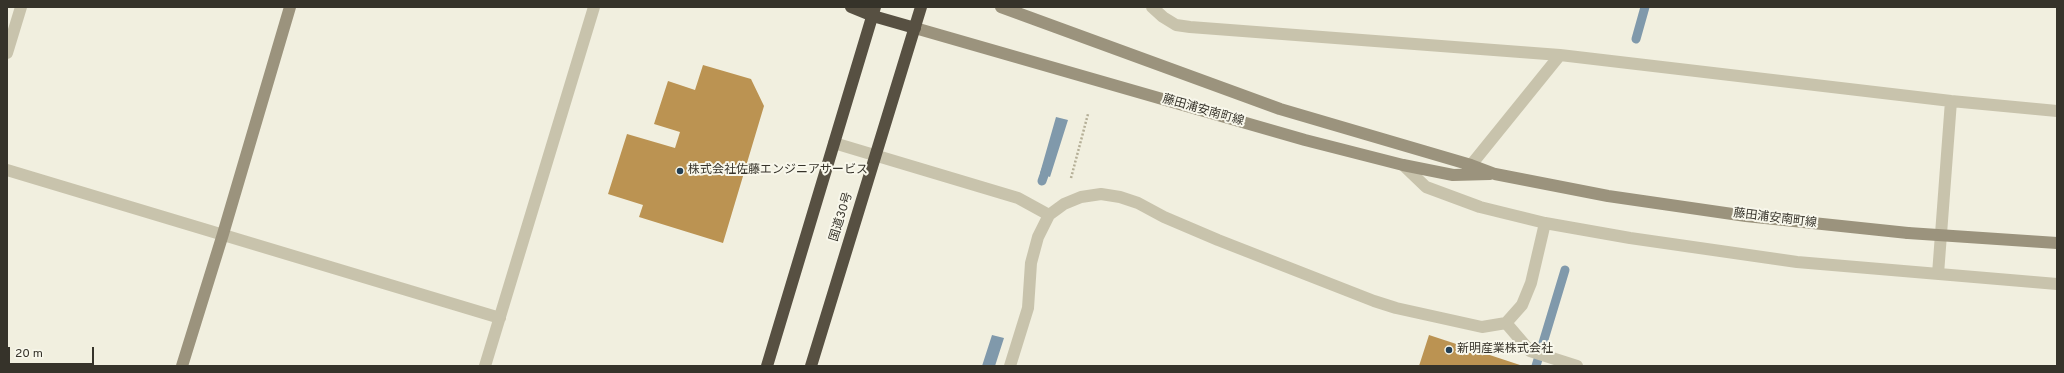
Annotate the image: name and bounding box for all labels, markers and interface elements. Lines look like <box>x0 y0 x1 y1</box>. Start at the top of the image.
street label: 藤田浦安南町線 <box>1161 93 1245 129</box>
place label: 株式会社佐藤エンジニアサービス <box>688 164 868 178</box>
marker: 株式会社佐藤エンジニアサービス <box>675 166 685 176</box>
street label: 国道30号 <box>828 191 856 243</box>
street label: 藤田浦安南町線 <box>1732 207 1818 231</box>
scale bar <box>10 339 96 365</box>
place label: 新明産業株式会社 <box>1457 343 1553 357</box>
marker: 新明産業株式会社 <box>1444 345 1454 355</box>
text: 20 m <box>15 346 43 362</box>

